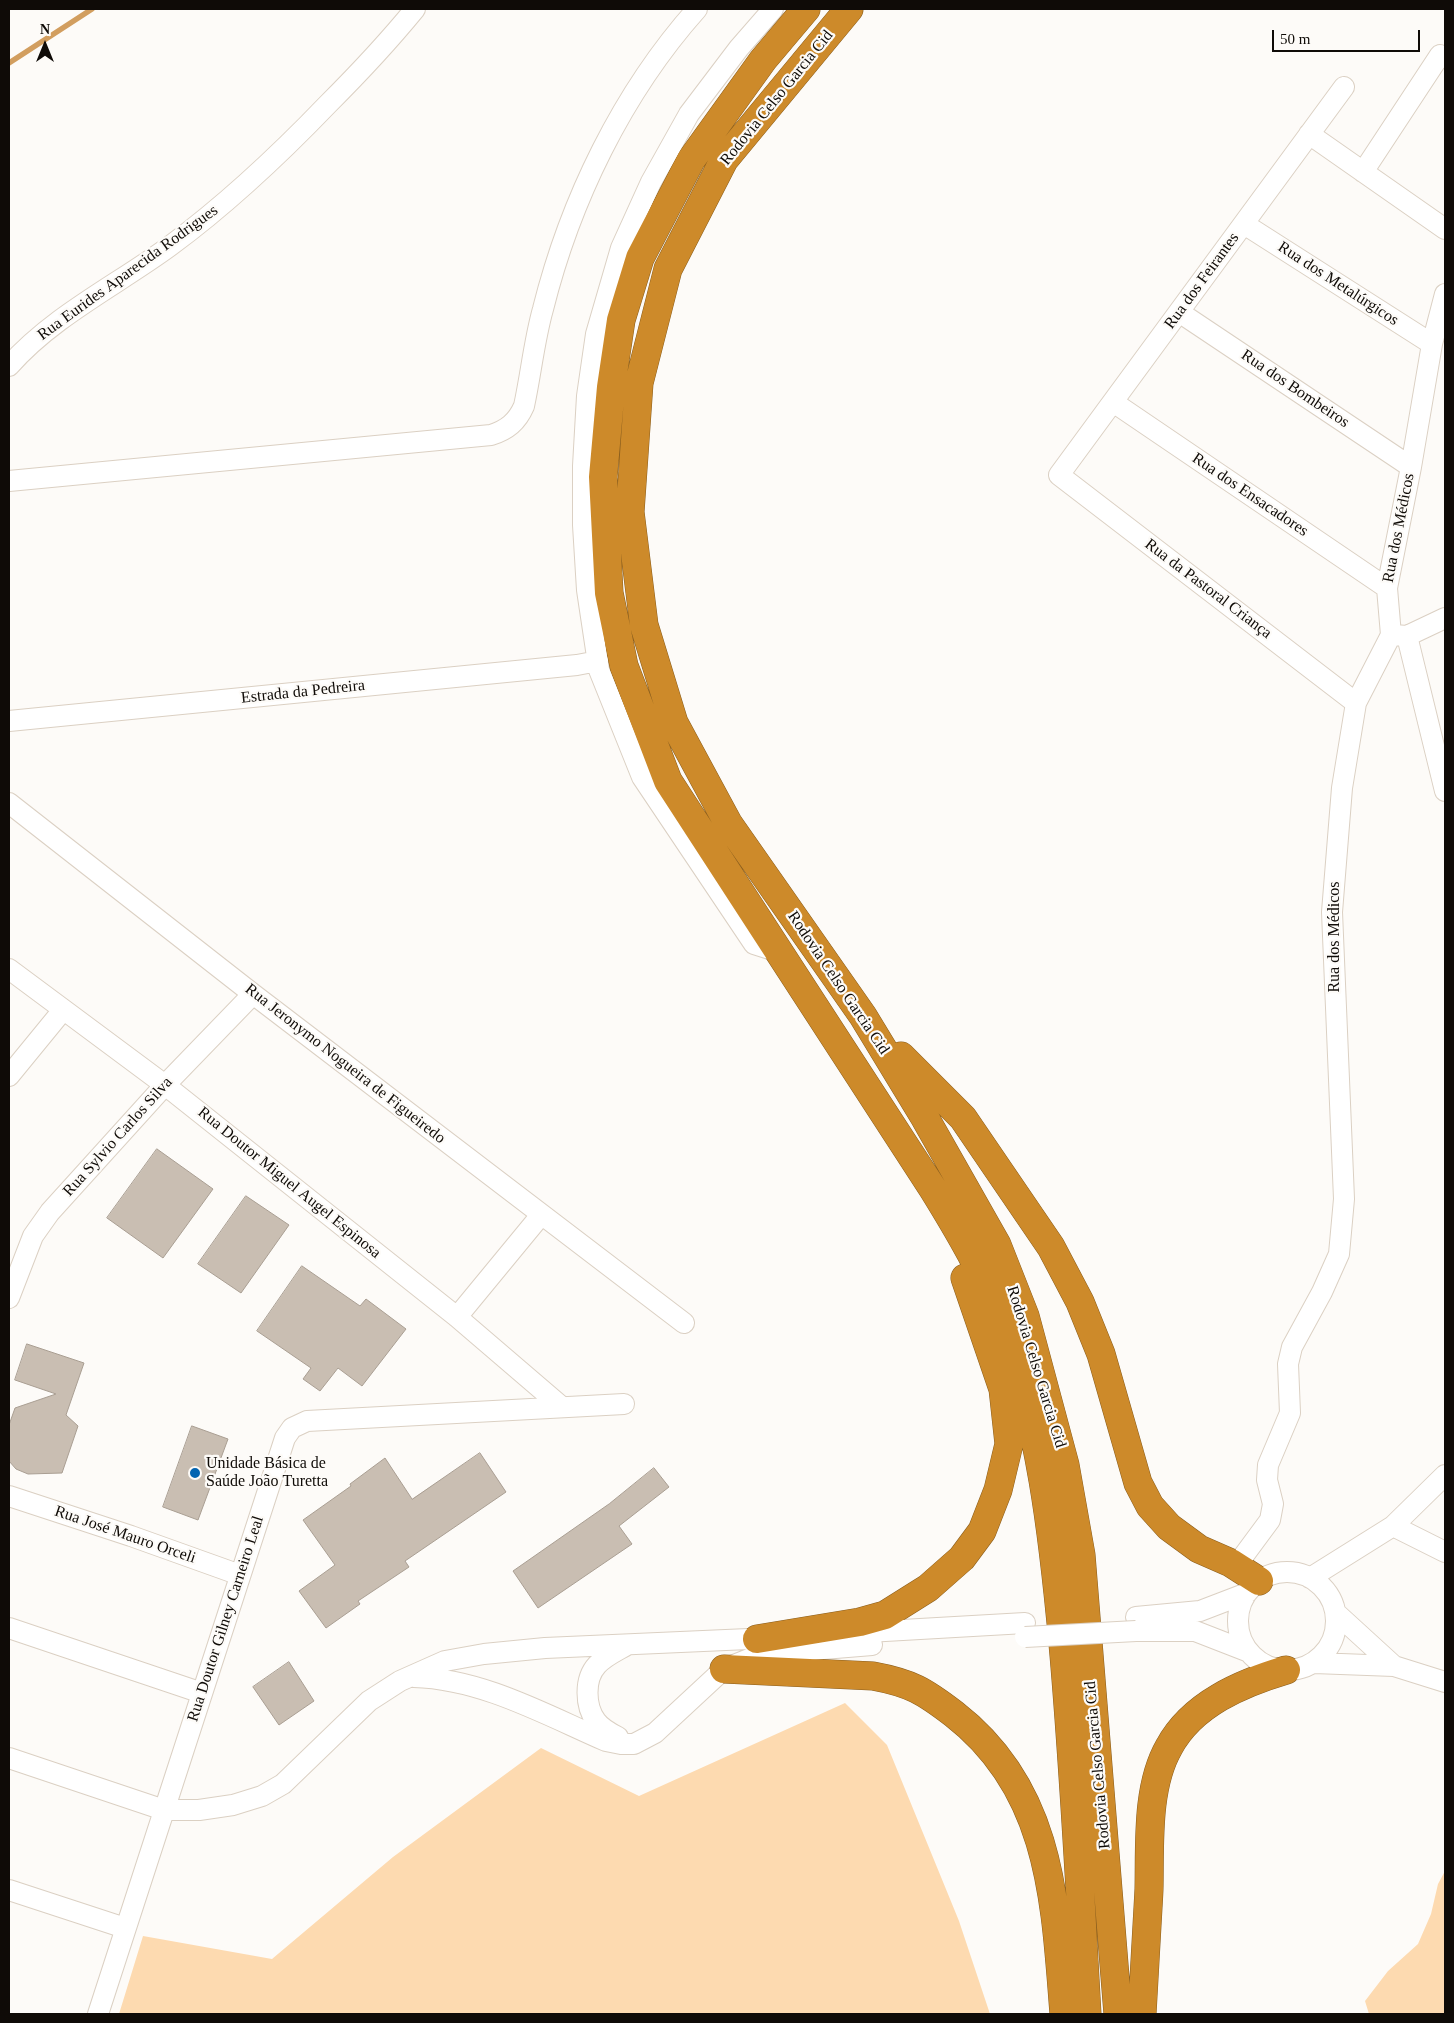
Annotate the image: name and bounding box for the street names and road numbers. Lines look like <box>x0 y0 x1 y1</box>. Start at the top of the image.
street label: Rodovia Celso Garcia Cid <box>717 27 837 169</box>
street label: Rua Eurides Aparecida Rodrigues <box>34 201 222 345</box>
street label: Rua dos Feirantes <box>1161 229 1243 333</box>
street label: Rua dos Metalúrgicos <box>1274 238 1402 330</box>
street label: Rua dos Bombeiros <box>1237 346 1353 432</box>
street label: Rua dos Ensacadores <box>1188 449 1312 541</box>
street label: Rua dos Médicos <box>1379 472 1419 584</box>
street label: Rua da Pastoral Criança <box>1141 535 1275 643</box>
street label: Estrada da Pedreira <box>240 676 366 708</box>
street label: Rua dos Médicos <box>1325 881 1345 993</box>
street label: Rodovia Celso Garcia Cid <box>783 908 893 1058</box>
street label: Rua Jeronymo Nogueira de Figueiredo <box>241 980 449 1148</box>
street label: Rua Sylvio Carlos Silva <box>59 1073 177 1201</box>
street label: Rua Doutor Miguel Augel Espinosa <box>194 1103 384 1263</box>
street label: Rodovia Celso Garcia Cid <box>1002 1284 1070 1450</box>
street label: Rua José Mauro Orceli <box>52 1502 198 1568</box>
street label: Rua Doutor Gilney Carneiro Leal <box>184 1514 268 1724</box>
street label: Rodovia Celso Garcia Cid <box>1081 1680 1115 1850</box>

